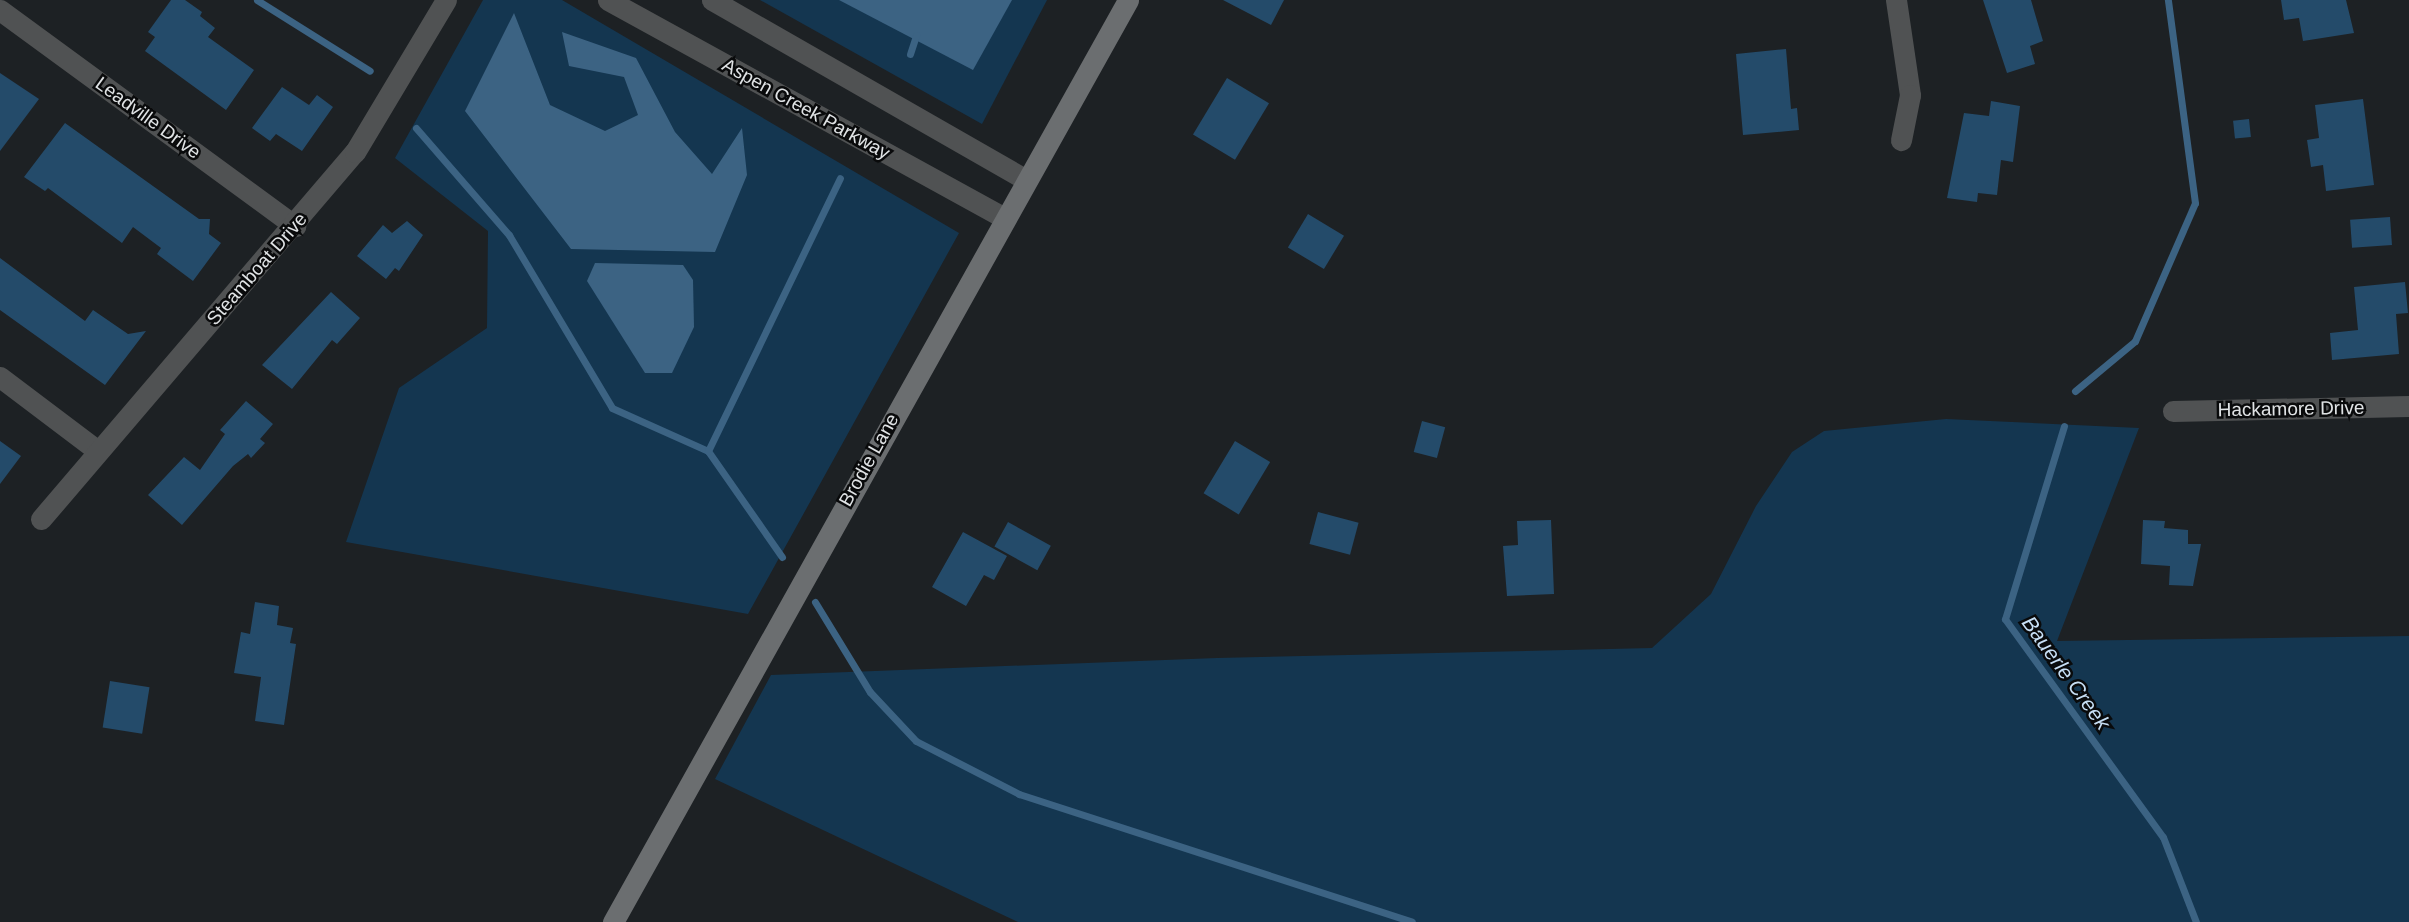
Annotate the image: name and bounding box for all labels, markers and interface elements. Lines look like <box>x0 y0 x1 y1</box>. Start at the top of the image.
street label: Aspen Creek Parkway <box>718 53 894 165</box>
street label: Leadville Drive <box>91 72 205 164</box>
street label: Steamboat Drive <box>202 208 312 330</box>
street label: Hackamore Drive <box>2217 396 2365 422</box>
street label: Brodie Lane <box>834 410 904 510</box>
water label: Bauerle Creek <box>2016 611 2116 735</box>

